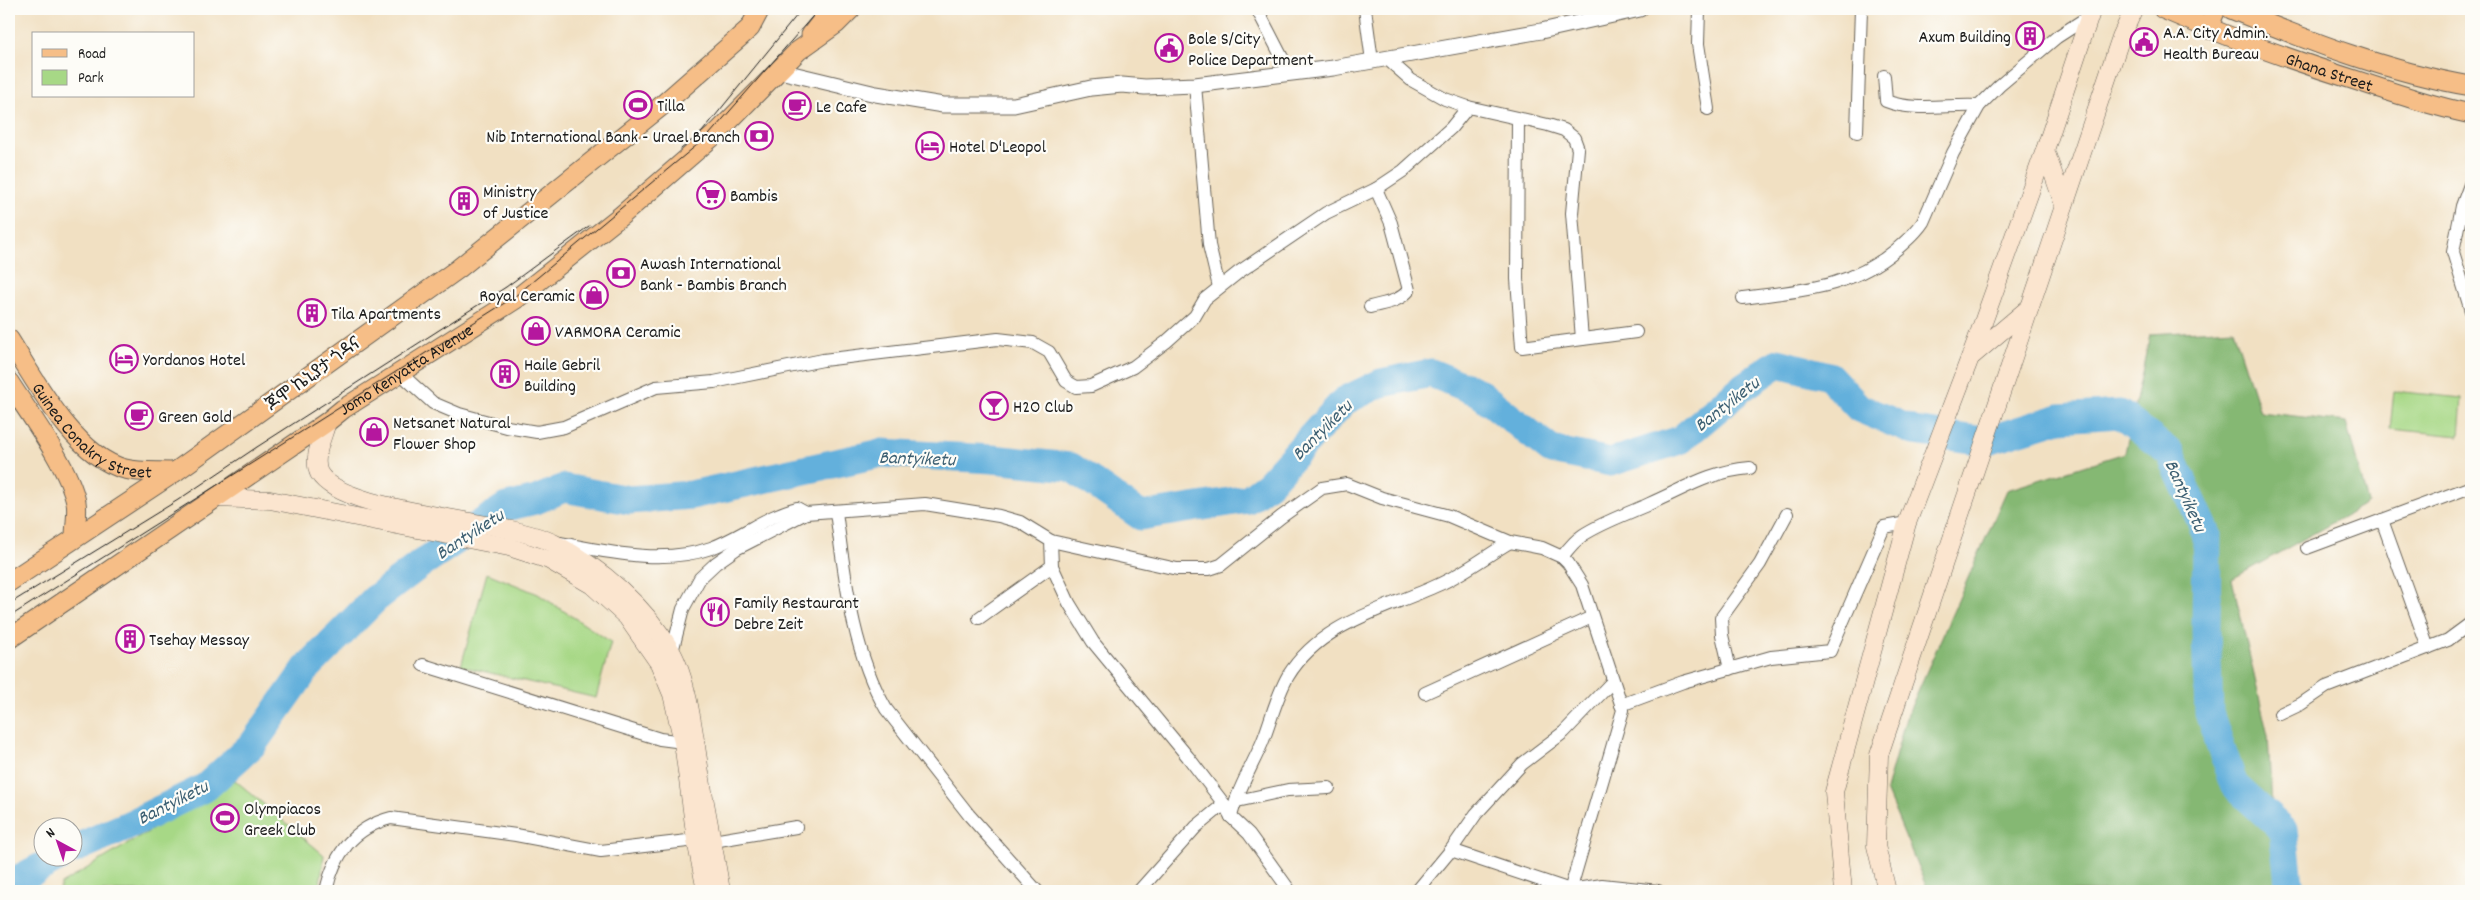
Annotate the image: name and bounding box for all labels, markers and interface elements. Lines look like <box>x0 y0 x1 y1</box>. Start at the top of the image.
building icon: Axum Building <box>2015 21 2045 51</box>
place label: A.A. City Admin. Health Bureau <box>2163 22 2268 68</box>
place label: Axum Building <box>1918 26 2011 51</box>
public building icon: A.A. City Admin. Health Bureau <box>2129 27 2159 57</box>
place label: Bole S/City Police Department <box>1188 28 1314 74</box>
legend <box>32 32 195 98</box>
public building icon: Bole S/City Police Department <box>1154 33 1184 63</box>
text: Road <box>78 44 106 66</box>
street label: Ghana Street <box>2282 48 2376 100</box>
text: Park <box>78 68 104 90</box>
sports icon: Tilla <box>623 90 653 120</box>
cafe icon: Le Cafe <box>782 91 812 121</box>
place label: Tilla <box>657 95 685 120</box>
place label: Le Cafe <box>816 96 867 121</box>
bank icon: Nib International Bank - Urael Branch <box>744 121 774 151</box>
place label: Nib International Bank - Urael Branch <box>486 126 740 151</box>
hotel icon: Hotel D'Leopol <box>915 131 945 161</box>
place label: Hotel D'Leopol <box>949 136 1047 161</box>
supermarket icon: Bambis <box>696 180 726 210</box>
place label: Ministry of Justice <box>483 181 549 227</box>
place label: Bambis <box>730 185 778 210</box>
building icon: Ministry of Justice <box>449 186 479 216</box>
place label: Awash International Bank - Bambis Branch <box>640 253 787 299</box>
bank icon: Awash International Bank - Bambis Branch <box>606 258 636 288</box>
shop icon: Royal Ceramic <box>579 280 609 310</box>
place label: Royal Ceramic <box>479 285 575 310</box>
building icon: Tila Apartments <box>297 298 327 328</box>
place label: Tila Apartments <box>331 303 441 328</box>
shop icon: VARMORA Ceramic <box>521 316 551 346</box>
street label: Jomo Kenyatta Avenue <box>335 319 479 423</box>
place label: VARMORA Ceramic <box>555 321 681 346</box>
street label: ጆሞ ኬኒያታ ጎዳና <box>262 332 367 418</box>
hotel icon: Yordanos Hotel <box>109 344 139 374</box>
place label: Yordanos Hotel <box>143 349 246 374</box>
place label: Haile Gebril Building <box>524 354 601 400</box>
building icon: Haile Gebril Building <box>490 359 520 389</box>
water label: Bantyiketu <box>1690 371 1768 440</box>
street label: Guinea Conakry Street <box>24 379 152 487</box>
bar icon: H2O Club <box>979 391 1009 421</box>
water label: Bantyiketu <box>1287 394 1361 468</box>
place label: H2O Club <box>1013 396 1073 421</box>
cafe icon: Green Gold <box>124 401 154 431</box>
place label: Green Gold <box>158 406 232 431</box>
place label: Netsanet Natural Flower Shop <box>393 412 511 458</box>
shop icon: Netsanet Natural Flower Shop <box>359 417 389 447</box>
water label: Bantyiketu <box>878 446 957 475</box>
water label: Bantyiketu <box>2156 456 2212 538</box>
water label: Bantyiketu <box>432 503 512 568</box>
place label: Family Restaurant Debre Zeit <box>734 592 859 638</box>
restaurant icon: Family Restaurant Debre Zeit <box>700 597 730 627</box>
building icon: Tsehay Messay <box>115 624 145 654</box>
place label: Tsehay Messay <box>149 629 250 654</box>
water label: Bantyiketu <box>133 774 215 833</box>
place label: Olympiacos Greek Club <box>244 798 321 844</box>
sports icon: Olympiacos Greek Club <box>210 803 240 833</box>
north arrow <box>32 818 82 868</box>
text: N <box>42 824 60 843</box>

